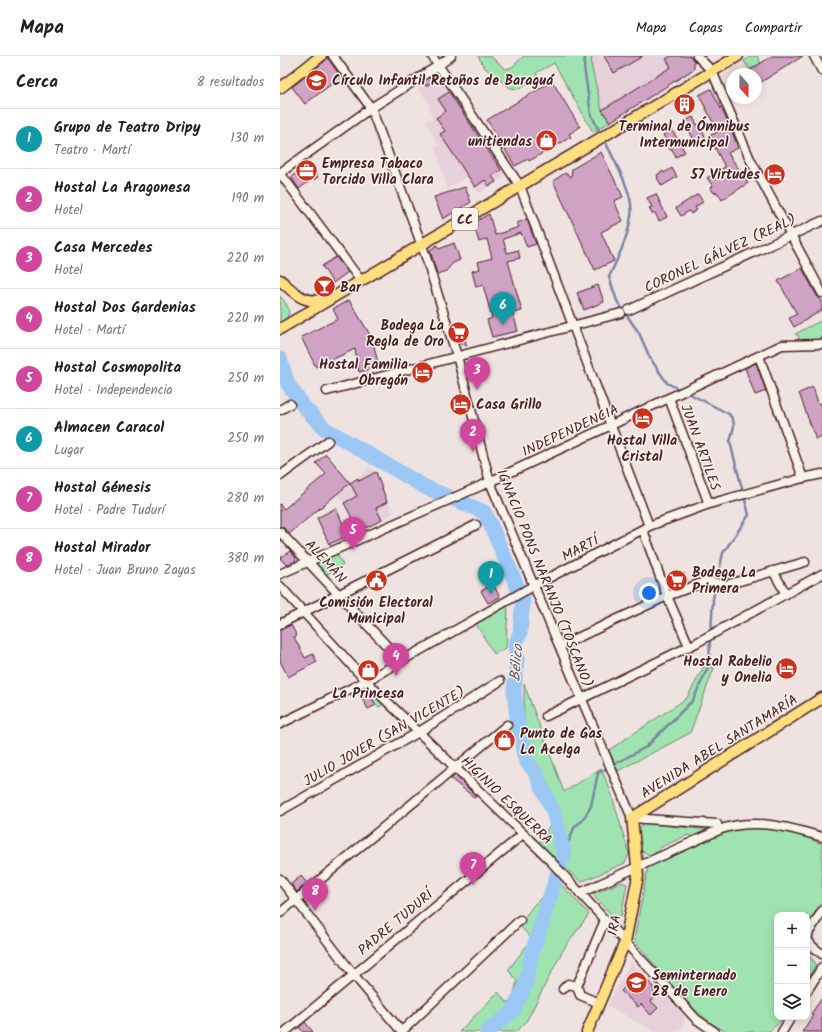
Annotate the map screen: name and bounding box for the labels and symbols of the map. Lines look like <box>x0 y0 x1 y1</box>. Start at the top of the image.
school or university icon: Círculo Infantil Retoños de Baraguá <box>303 67 329 93</box>
north arrow <box>726 68 762 104</box>
place label: Círculo Infantil Retoños de Baraguá <box>332 70 555 92</box>
building icon: Terminal de Ómnibus Intermunicipal <box>671 91 697 117</box>
place label: Terminal de Ómnibus Intermunicipal <box>618 116 750 154</box>
shop icon: unitiendas <box>534 128 560 154</box>
place label: unitiendas <box>468 131 532 153</box>
place label: Empresa Tabaco Torcido Villa Clara <box>322 153 434 191</box>
office icon: Empresa Tabaco Torcido Villa Clara <box>294 158 320 184</box>
hotel icon: 57 Virtudes <box>762 161 788 187</box>
place label: 57 Virtudes <box>690 164 760 186</box>
road number: CC <box>452 208 478 230</box>
street label: CORONEL GÁLVEZ (REAL) <box>641 209 800 299</box>
bar icon: Bar <box>311 274 337 300</box>
place label: Bar <box>340 277 362 299</box>
pin: 6 <box>490 292 516 325</box>
place label: Bodega La Regla de Oro <box>366 315 445 353</box>
supermarket icon: Bodega La Regla de Oro <box>446 320 472 346</box>
place label: Hostal Familia Obregón <box>319 354 408 392</box>
pin: 3 <box>464 357 490 390</box>
hotel icon: Hostal Familia Obregón <box>410 359 436 385</box>
hotel icon: Casa Grillo <box>447 391 473 417</box>
place label: Casa Grillo <box>476 394 542 416</box>
street label: INDEPENDENCIA <box>519 399 622 463</box>
street label: JUAN ARTILES <box>674 401 726 494</box>
hotel icon: Hostal Villa Cristal <box>629 405 655 431</box>
pin: 2 <box>460 419 486 452</box>
place label: Hostal Villa Cristal <box>607 430 677 468</box>
street label: IGNACIO PONS NARANJO (TOSCANO) <box>490 466 598 691</box>
pin: 5 <box>340 517 366 550</box>
street label: MARTÍ <box>558 529 605 568</box>
street label: ALEMÁN <box>299 535 352 589</box>
pin: 1 <box>478 561 504 594</box>
place label: Bodega La Primera <box>692 562 756 600</box>
public building icon: Comisión Electoral Municipal <box>363 567 389 593</box>
supermarket icon: Bodega La Primera <box>663 567 689 593</box>
your location <box>639 583 659 603</box>
place label: Comisión Electoral Municipal <box>319 592 433 630</box>
water label: Bélico <box>503 642 531 682</box>
pin: 4 <box>383 643 409 676</box>
place label: Hostal Rabelio y Onelia <box>683 651 773 689</box>
hotel icon: Hostal Rabelio y Onelia <box>774 656 800 682</box>
shop icon: La Princesa <box>355 658 381 684</box>
street label: JULIO JOVER (SAN VICENTE) <box>299 681 470 792</box>
place label: La Princesa <box>332 683 404 705</box>
street label: AVENIDA ABEL SANTAMARÍA <box>637 689 803 804</box>
place label: Punto de Gas La Acelga <box>520 723 603 761</box>
shop icon: Punto de Gas La Acelga <box>491 728 517 754</box>
street label: HIGINIO ESQUERRA <box>455 751 557 851</box>
pin: 7 <box>460 852 486 885</box>
pin: 8 <box>302 878 328 911</box>
street label: PADRE TUDURÍ <box>353 883 440 961</box>
street label: 1RA <box>602 912 628 938</box>
place label: Seminternado 28 de Enero <box>652 965 737 1003</box>
school or university icon: Seminternado 28 de Enero <box>623 970 649 996</box>

